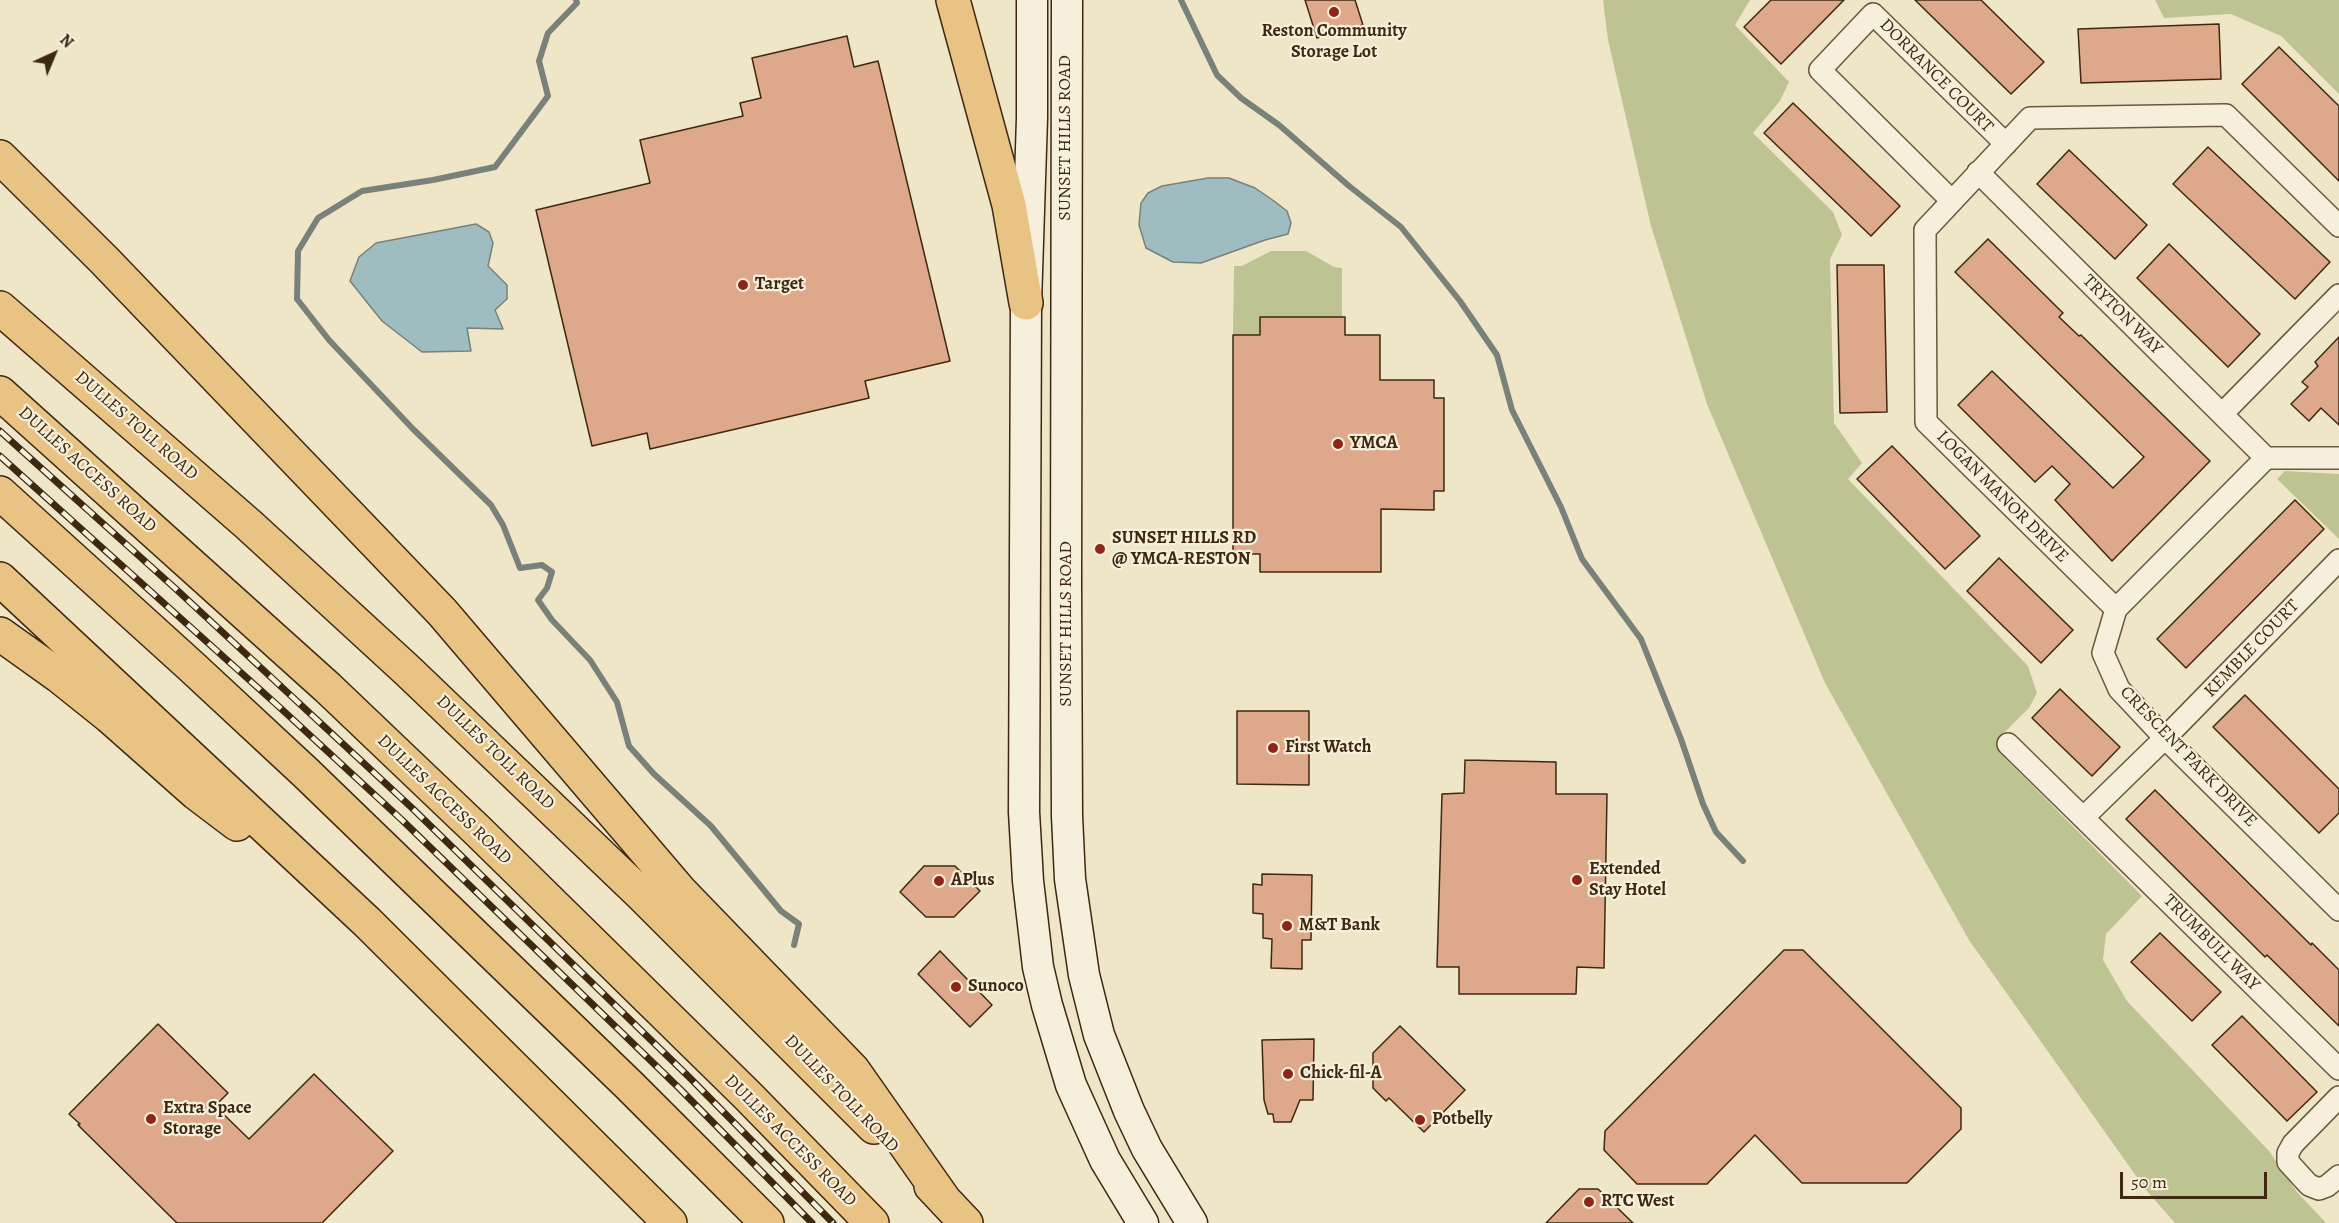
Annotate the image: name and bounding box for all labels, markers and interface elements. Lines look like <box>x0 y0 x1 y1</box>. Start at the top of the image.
marker: Reston Community Storage Lot <box>1327 5 1341 19</box>
street label: DORRANCE COURT <box>1874 14 1998 138</box>
place label: Reston Community Storage Lot <box>1262 21 1406 63</box>
north arrow <box>24 24 84 84</box>
text: N <box>55 29 78 53</box>
street label: SUNSET HILLS ROAD <box>1055 55 1077 221</box>
street label: TRYTON WAY <box>2077 270 2167 360</box>
place label: Target <box>755 274 804 296</box>
marker: Target <box>736 278 750 292</box>
street label: DULLES TOLL ROAD <box>70 367 202 485</box>
street label: DULLES ACCESS ROAD <box>13 402 161 538</box>
street label: LOGAN MANOR DRIVE <box>1931 426 2073 568</box>
place label: YMCA <box>1350 433 1398 455</box>
marker: YMCA <box>1331 437 1345 451</box>
place label: SUNSET HILLS RD @ YMCA-RESTON <box>1112 528 1256 570</box>
street label: SUNSET HILLS ROAD <box>1056 541 1078 707</box>
marker: SUNSET HILLS RD @ YMCA-RESTON <box>1093 542 1107 556</box>
street label: KEMBLE COURT <box>2200 596 2304 702</box>
street label: CRESCENT PARK DRIVE <box>2115 682 2261 832</box>
street label: DULLES TOLL ROAD <box>431 691 559 815</box>
street label: DULLES ACCESS ROAD <box>372 730 516 870</box>
place label: First Watch <box>1285 737 1371 759</box>
marker: First Watch <box>1266 741 1280 755</box>
place label: Extended Stay Hotel <box>1589 859 1666 902</box>
place label: APlus <box>951 870 995 892</box>
marker: Extended Stay Hotel <box>1570 873 1584 887</box>
marker: APlus <box>932 874 946 888</box>
street label: TRUMBULL WAY <box>2158 890 2264 996</box>
place label: M&T Bank <box>1299 915 1380 937</box>
marker: M&T Bank <box>1280 919 1294 933</box>
place label: Sunoco <box>968 976 1024 998</box>
marker: Sunoco <box>949 980 963 994</box>
street label: DULLES TOLL ROAD <box>779 1030 903 1158</box>
place label: Chick-fil-A <box>1300 1063 1382 1085</box>
marker: Chick-fil-A <box>1281 1067 1295 1081</box>
street label: DULLES ACCESS ROAD <box>719 1070 861 1212</box>
place label: Extra Space Storage <box>163 1098 252 1140</box>
place label: Potbelly <box>1432 1109 1492 1131</box>
marker: Extra Space Storage <box>144 1112 158 1126</box>
marker: Potbelly <box>1413 1113 1427 1127</box>
scale bar <box>2123 1160 2270 1198</box>
text: 50 m <box>2131 1170 2167 1194</box>
place label: RTC West <box>1601 1191 1675 1213</box>
marker: RTC West <box>1582 1195 1596 1209</box>

